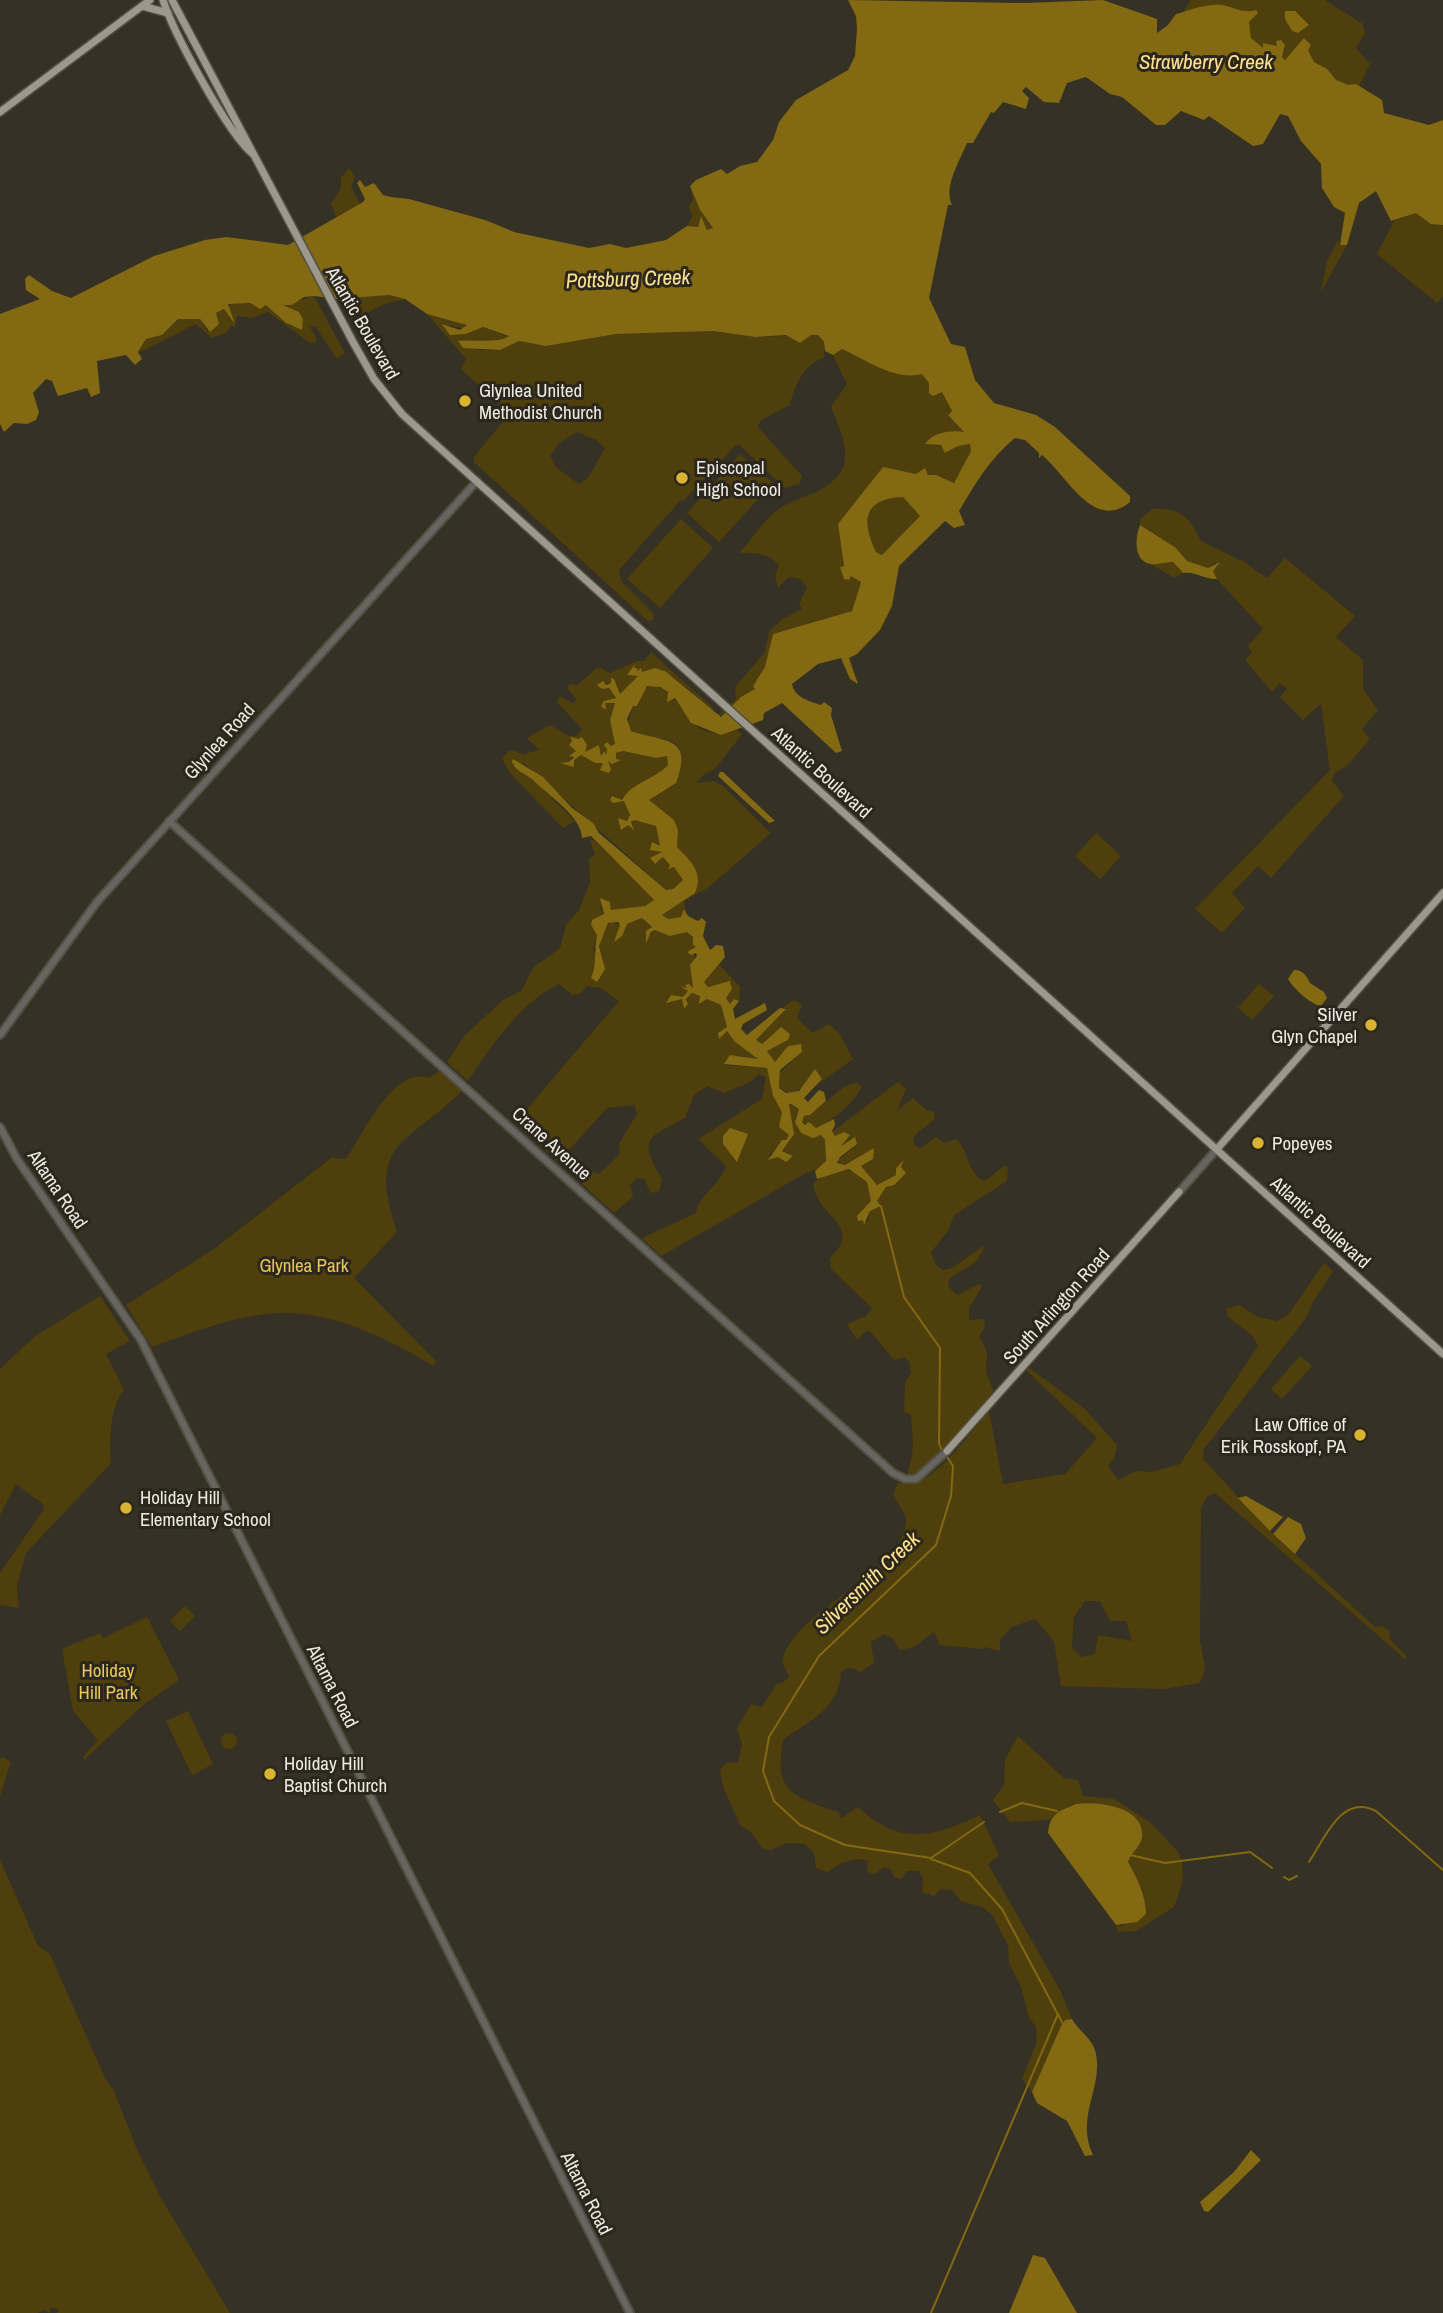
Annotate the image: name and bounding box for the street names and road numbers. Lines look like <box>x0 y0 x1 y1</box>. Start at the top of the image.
street label: Atlantic Boulevard <box>320 261 406 384</box>
street label: Glynlea Road <box>178 697 260 785</box>
street label: Atlantic Boulevard <box>766 719 878 824</box>
street label: Crane Avenue <box>507 1100 597 1186</box>
street label: Altama Road <box>21 1144 94 1234</box>
street label: Atlantic Boulevard <box>1265 1169 1377 1274</box>
street label: South Arlington Road <box>997 1242 1115 1370</box>
street label: Altama Road <box>301 1639 365 1732</box>
street label: Altama Road <box>555 2146 619 2239</box>

